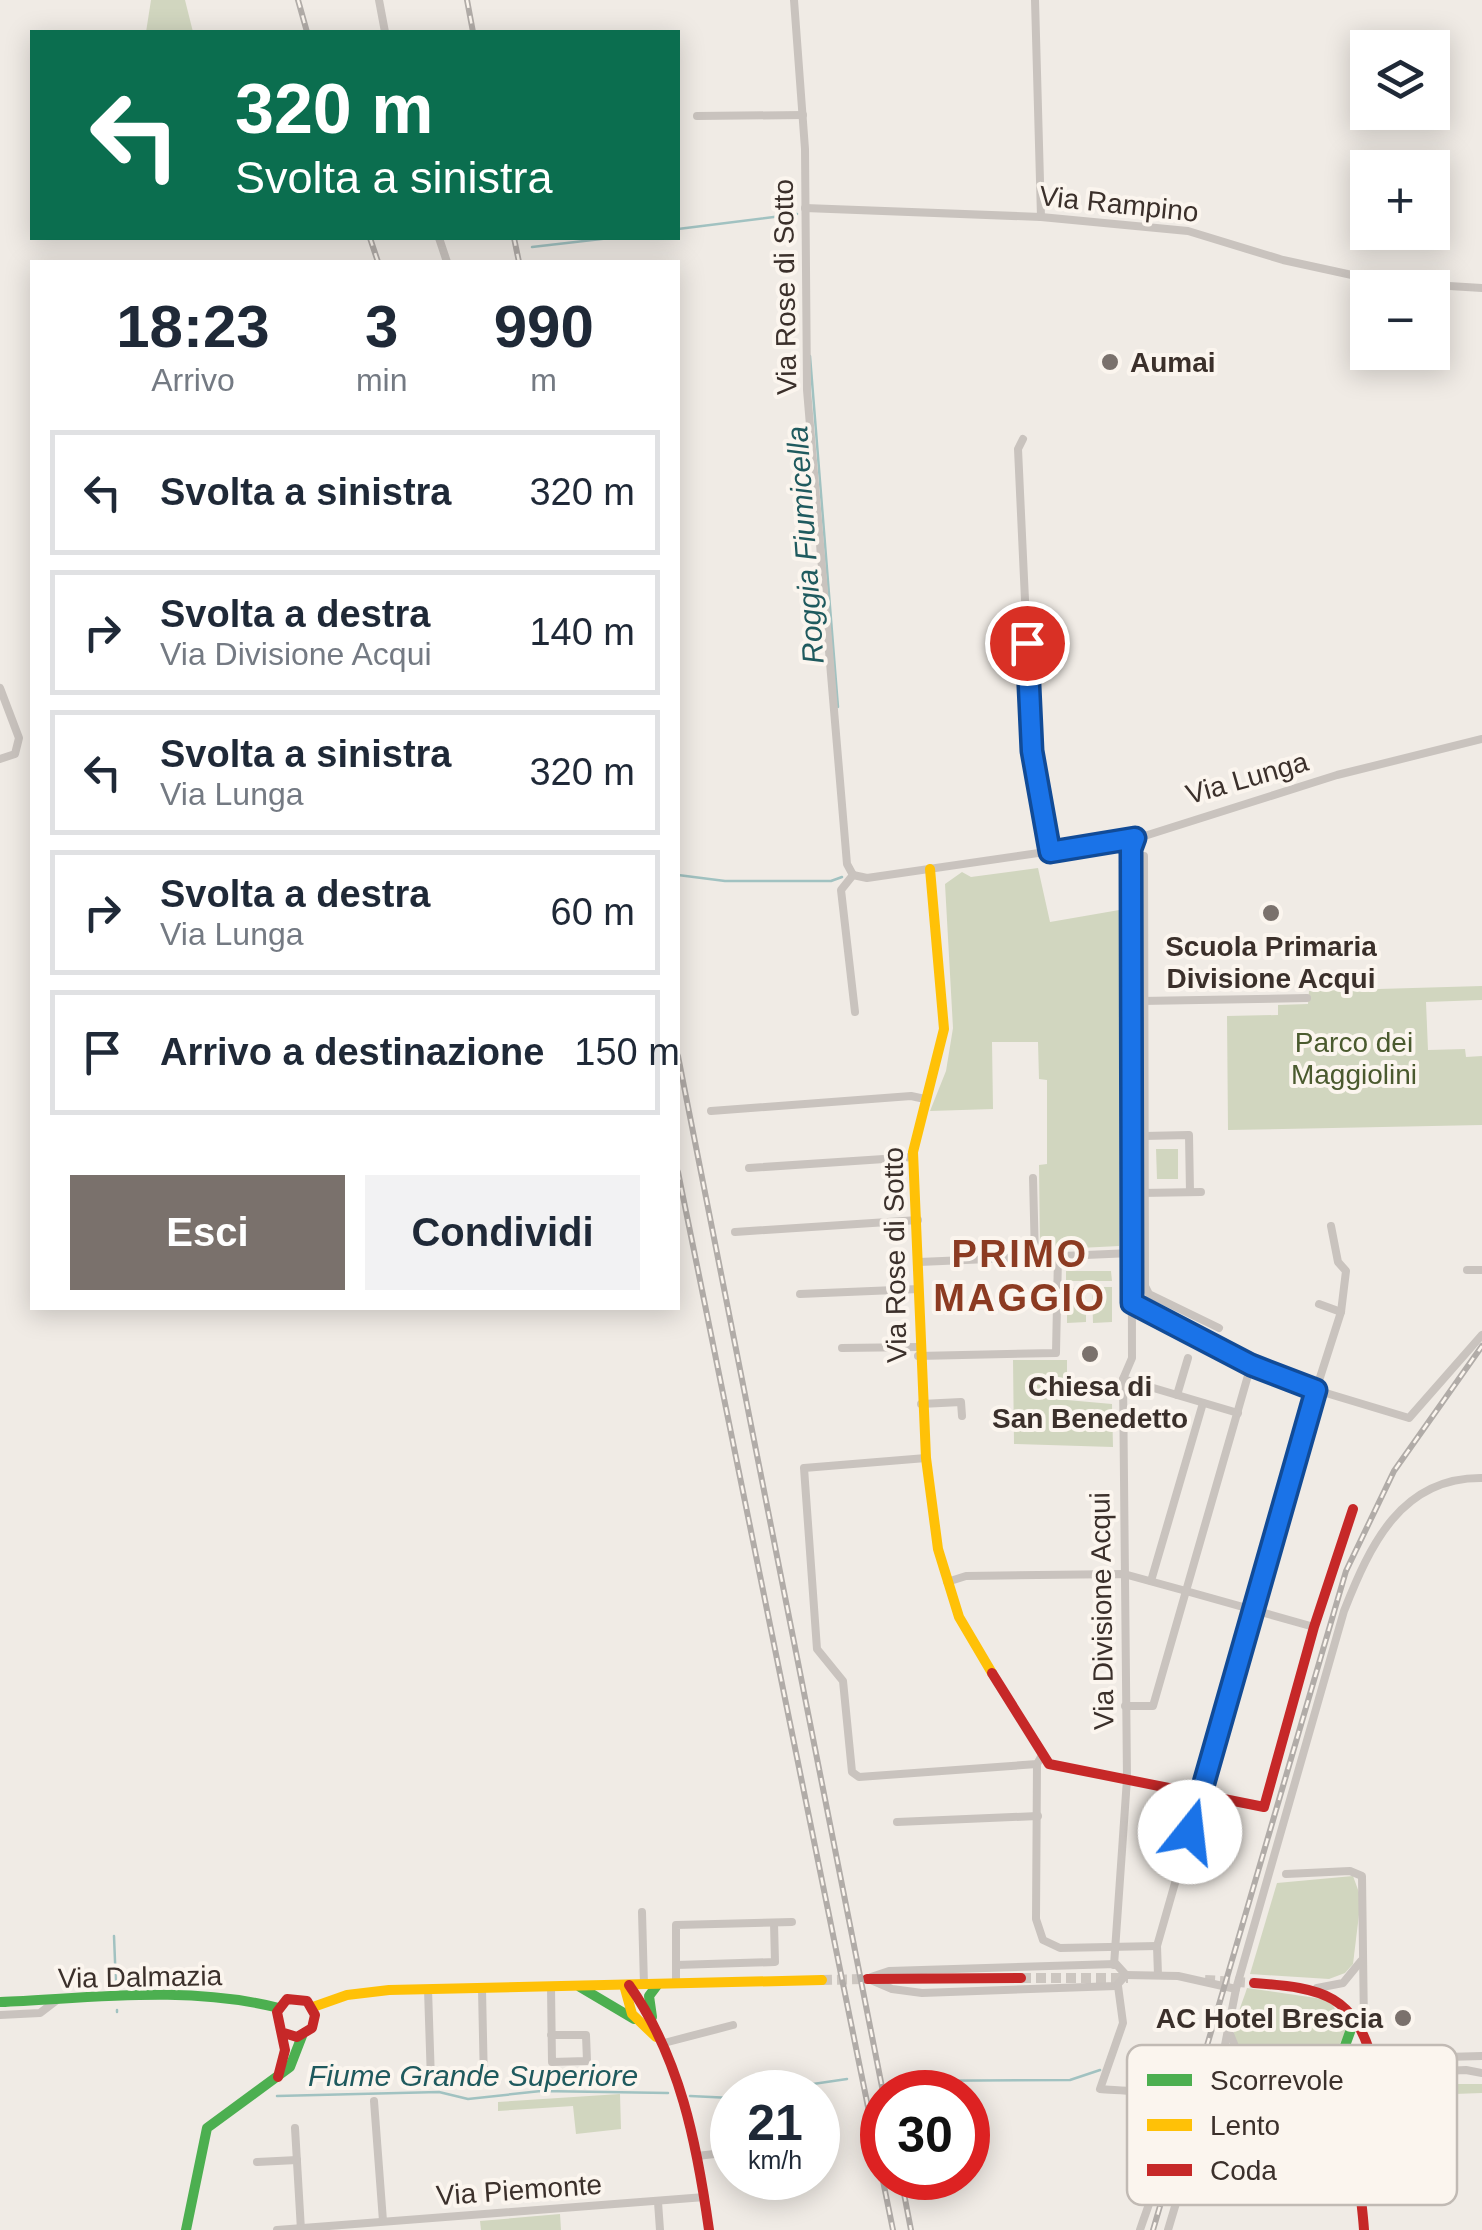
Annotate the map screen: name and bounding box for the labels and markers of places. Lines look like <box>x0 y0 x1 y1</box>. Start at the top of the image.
place label: Aumai <box>1130 347 1216 378</box>
marker: Aumai <box>1099 351 1121 373</box>
pin <box>985 601 1070 686</box>
marker: Scuola Primaria Divisione Acqui <box>1260 902 1282 924</box>
place label: Scuola Primaria Divisione Acqui <box>1165 931 1377 994</box>
marker: Chiesa di San Benedetto <box>1079 1343 1101 1365</box>
place label: Chiesa di San Benedetto <box>992 1371 1188 1434</box>
place label: AC Hotel Brescia <box>1156 2003 1383 2034</box>
marker: AC Hotel Brescia <box>1392 2007 1414 2029</box>

